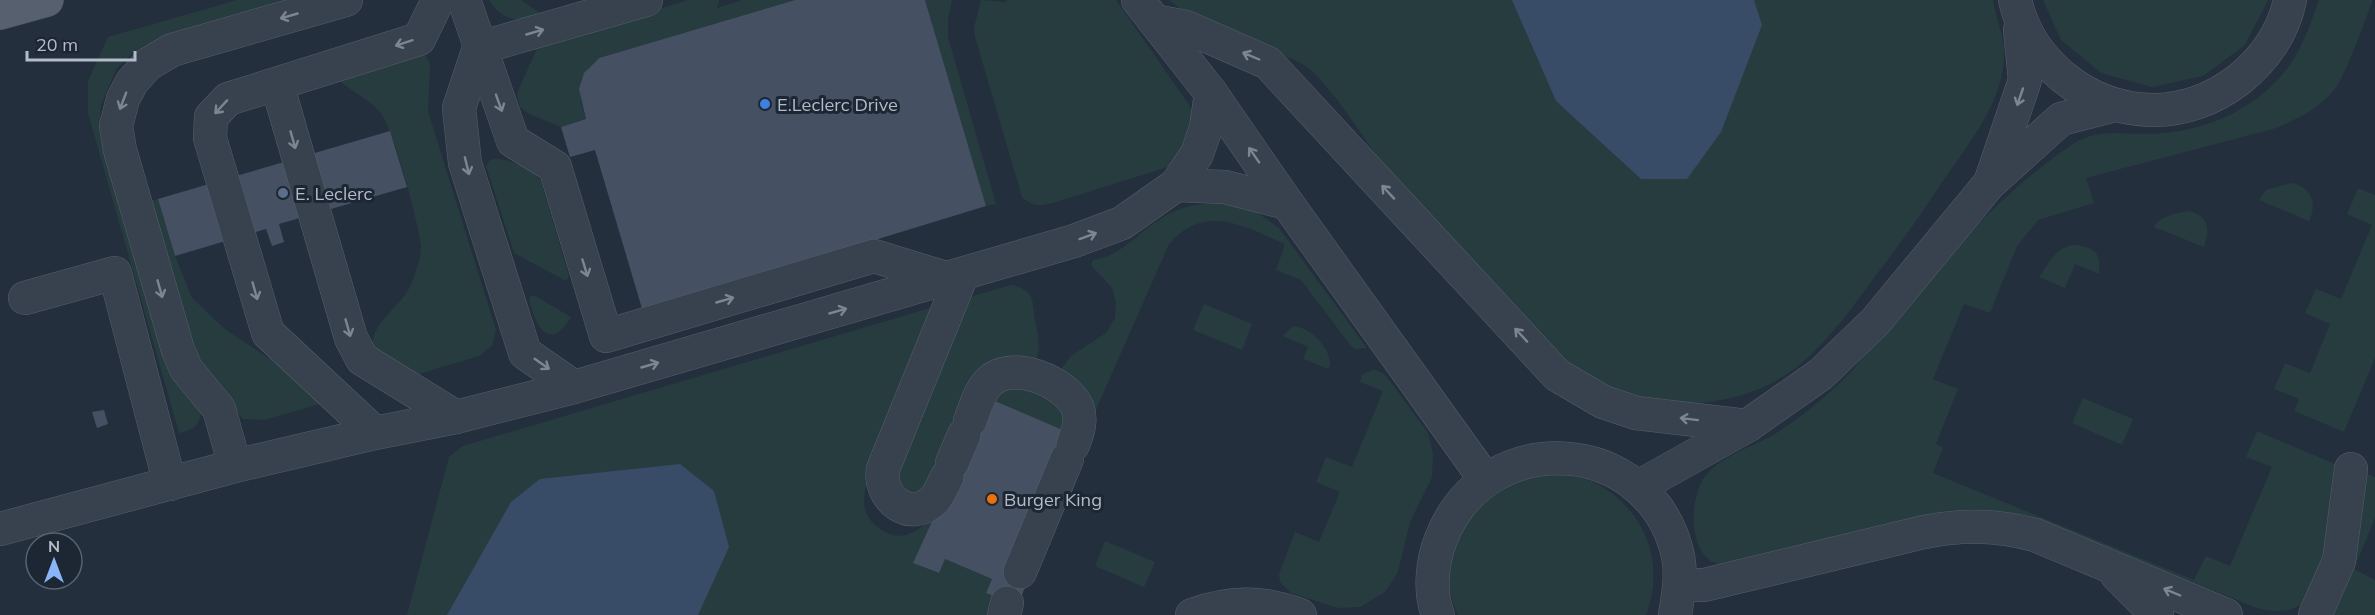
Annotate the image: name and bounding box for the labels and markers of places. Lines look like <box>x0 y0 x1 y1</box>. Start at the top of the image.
place label: E.Leclerc Drive <box>777 93 898 116</box>
marker: E.Leclerc Drive <box>758 97 772 111</box>
place label: E. Leclerc <box>295 182 372 205</box>
marker: E. Leclerc <box>276 186 290 200</box>
place label: Burger King <box>1004 488 1102 511</box>
marker: Burger King <box>985 492 999 506</box>

